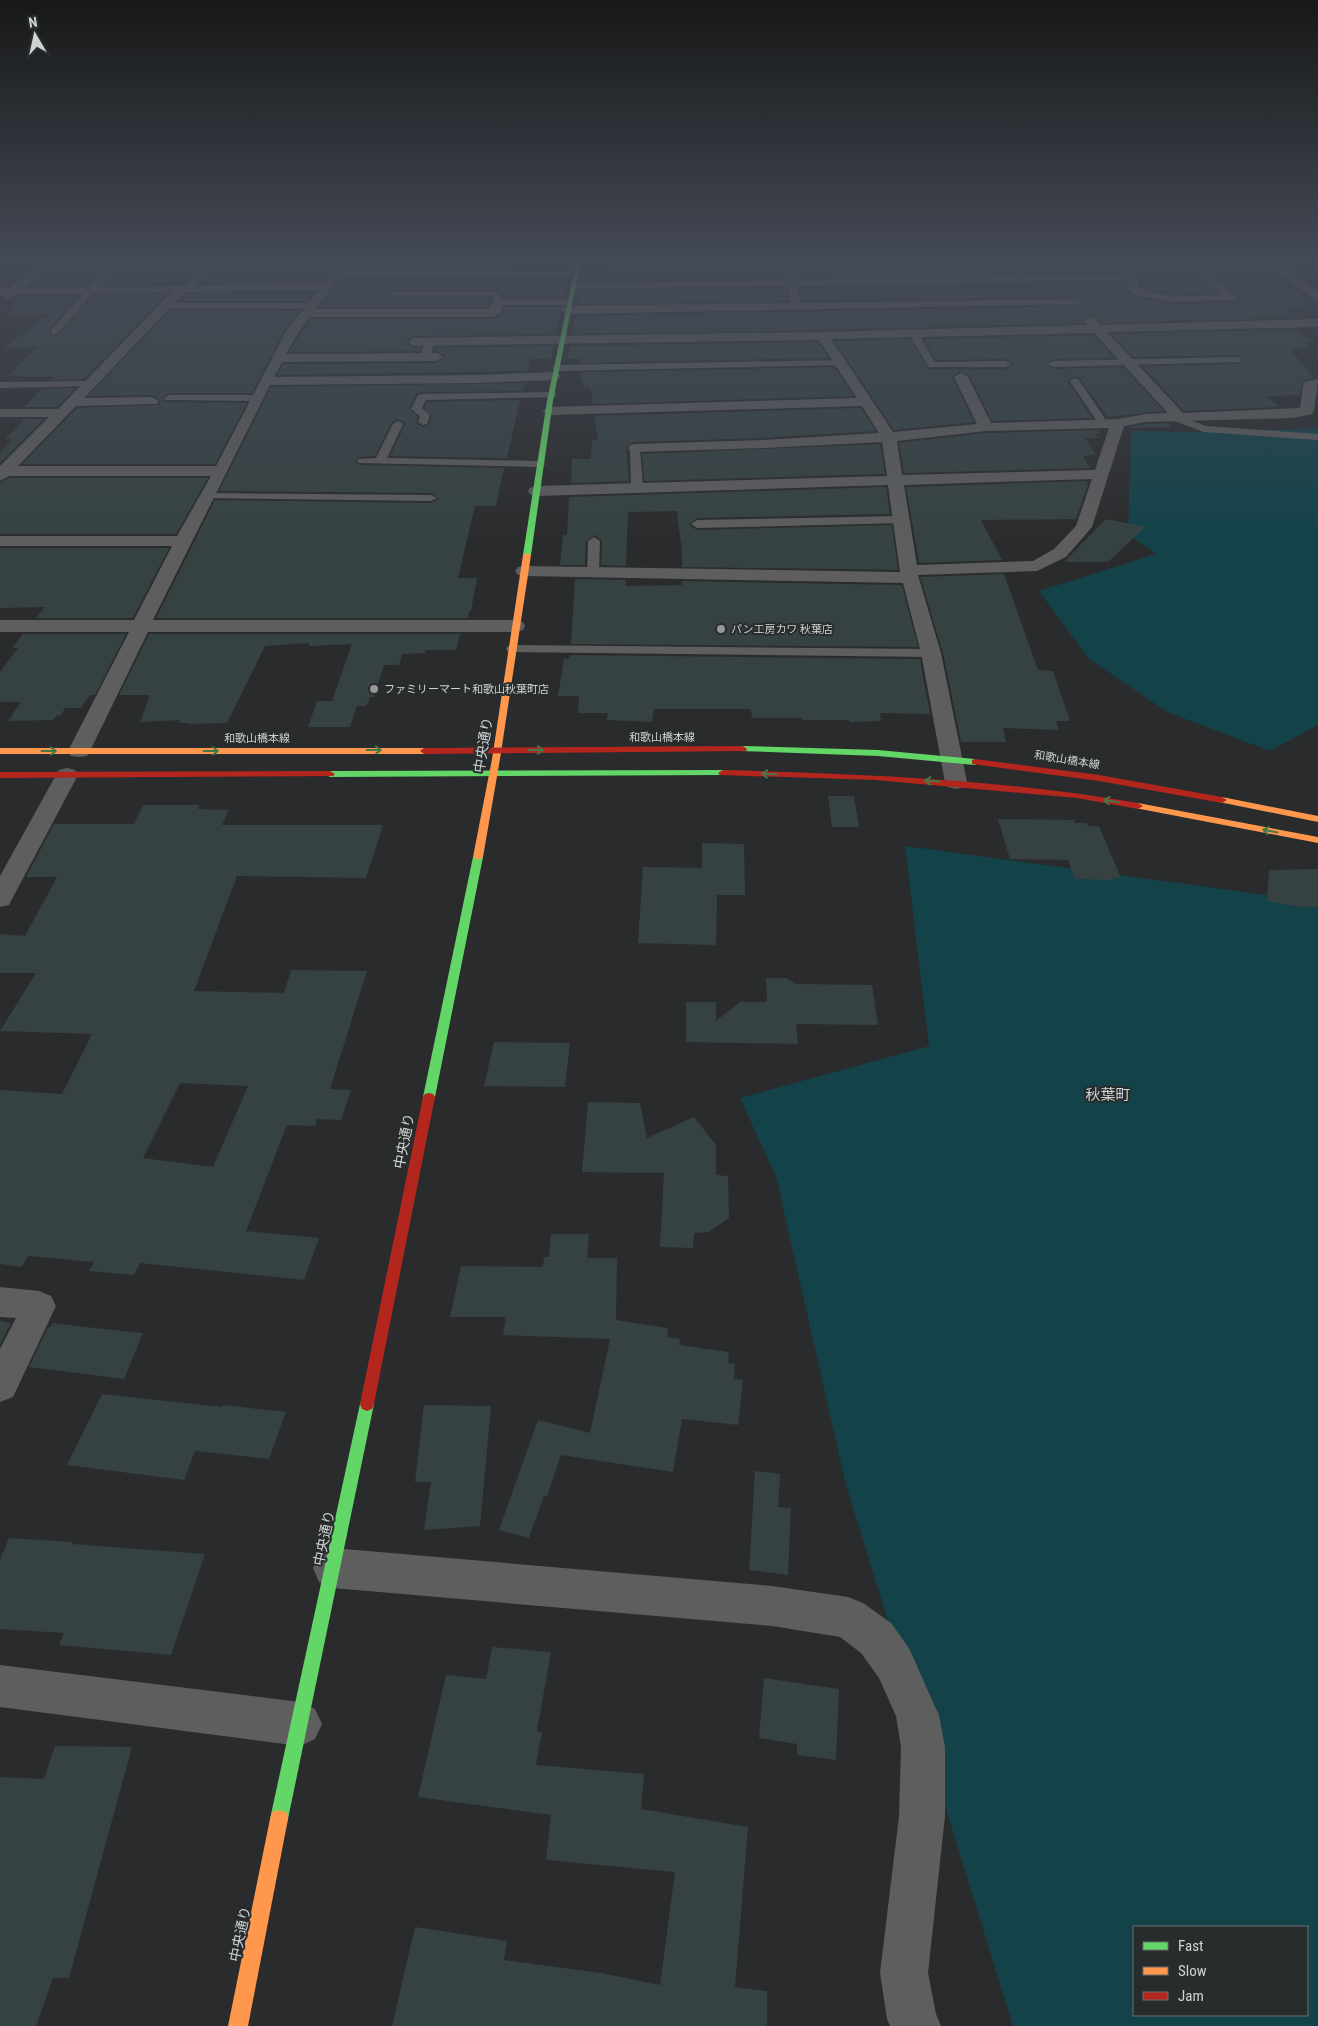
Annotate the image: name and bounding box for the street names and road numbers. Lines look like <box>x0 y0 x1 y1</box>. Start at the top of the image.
street label: 中央通り <box>471 716 495 774</box>
street label: 和歌山橋本線 <box>629 731 695 744</box>
street label: 和歌山橋本線 <box>224 732 290 745</box>
street label: 和歌山橋本線 <box>1033 748 1101 772</box>
street label: 中央通り <box>391 1112 417 1170</box>
street label: 中央通り <box>310 1509 338 1567</box>
street label: 中央通り <box>226 1905 254 1963</box>

